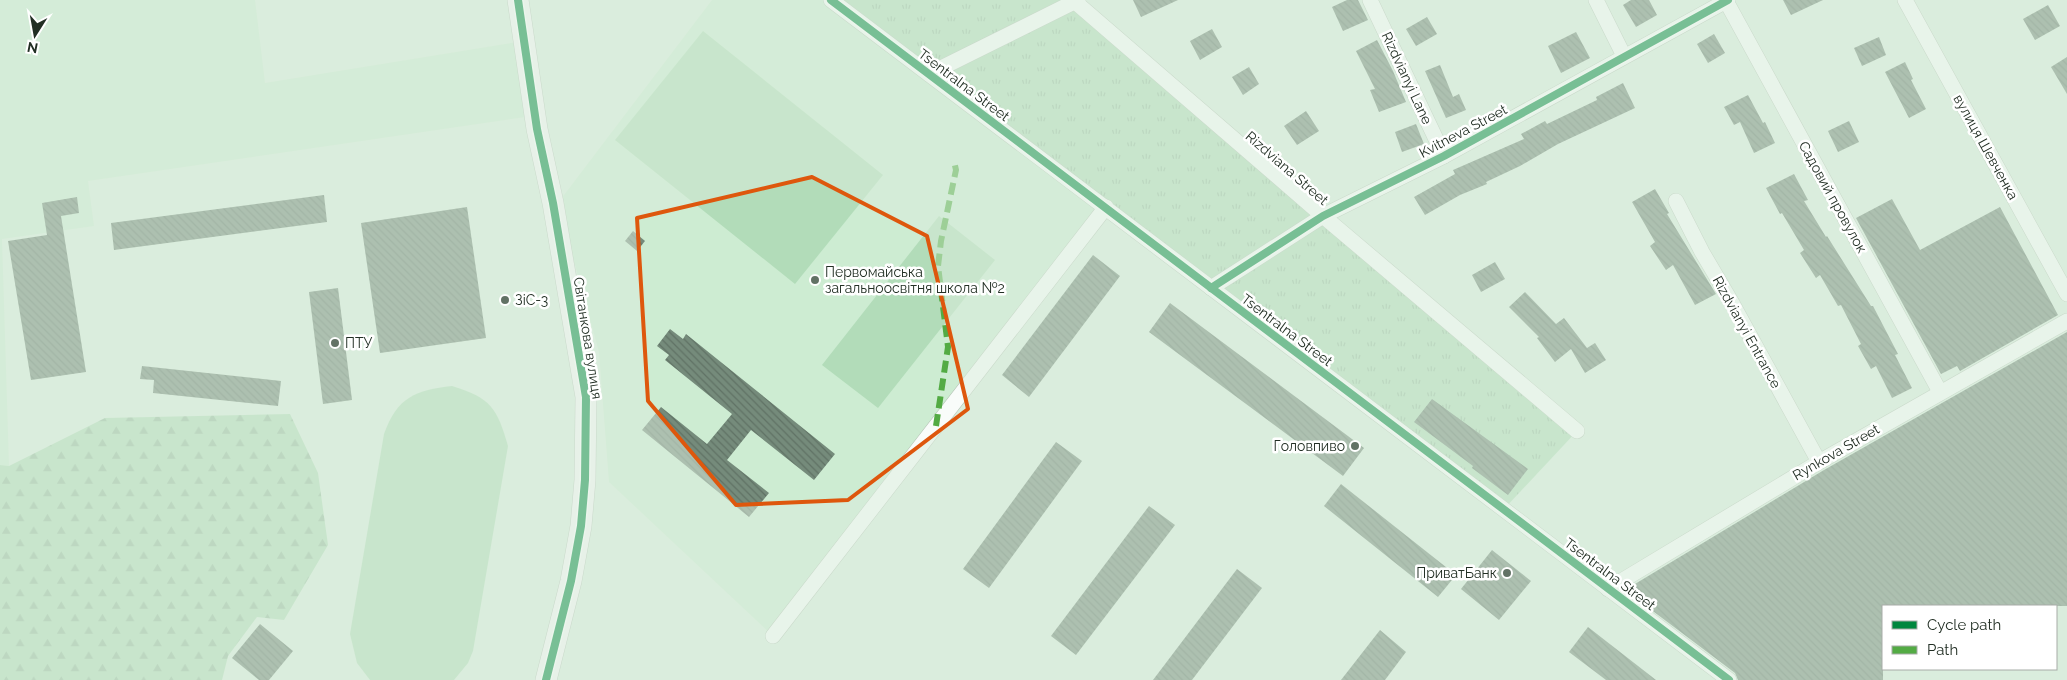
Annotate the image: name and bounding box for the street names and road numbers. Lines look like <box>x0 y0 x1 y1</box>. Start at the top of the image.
street label: Rizdvianyi Lane <box>1379 29 1435 127</box>
street label: Tsentralna Street <box>916 46 1013 124</box>
street label: вулиця Шевченка <box>1950 92 2022 202</box>
street label: Kvitneva Street <box>1416 101 1510 161</box>
street label: Rizdviana Street <box>1243 128 1332 208</box>
street label: Садовий провулок <box>1796 138 1870 256</box>
street label: Rizdvianyi Entrance <box>1710 273 1784 391</box>
street label: Світанкова вулиця <box>570 276 606 400</box>
street label: Tsentralna Street <box>1239 291 1336 369</box>
street label: Rynkova Street <box>1790 421 1882 483</box>
street label: Tsentralna Street <box>1562 535 1659 613</box>

